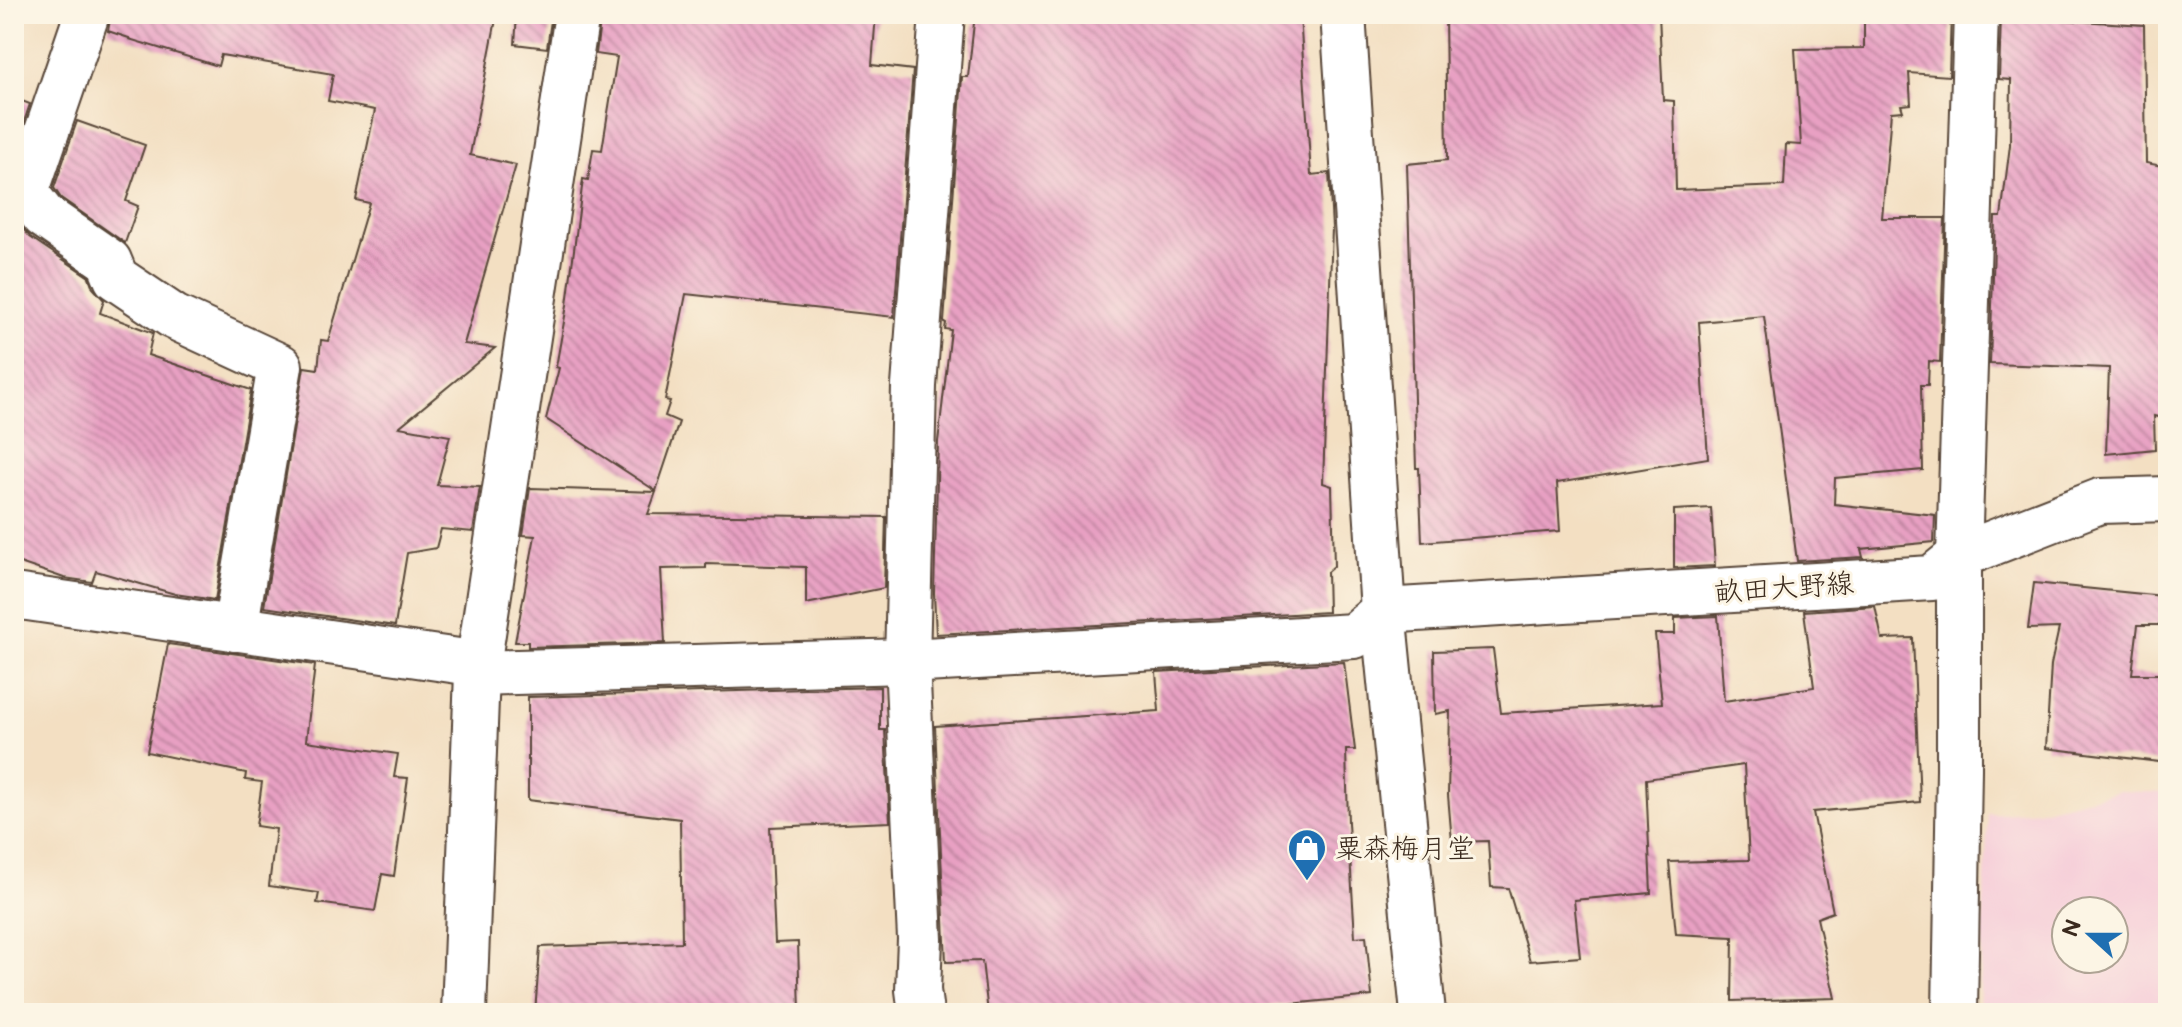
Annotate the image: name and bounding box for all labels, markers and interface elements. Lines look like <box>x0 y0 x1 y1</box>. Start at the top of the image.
street label: 畝田大野線 <box>1713 567 1855 610</box>
shop icon: 粟森梅月堂 <box>1286 827 1328 882</box>
place label: 粟森梅月堂 <box>1335 833 1475 866</box>
north arrow <box>2050 895 2130 975</box>
text: N <box>2057 916 2088 941</box>

